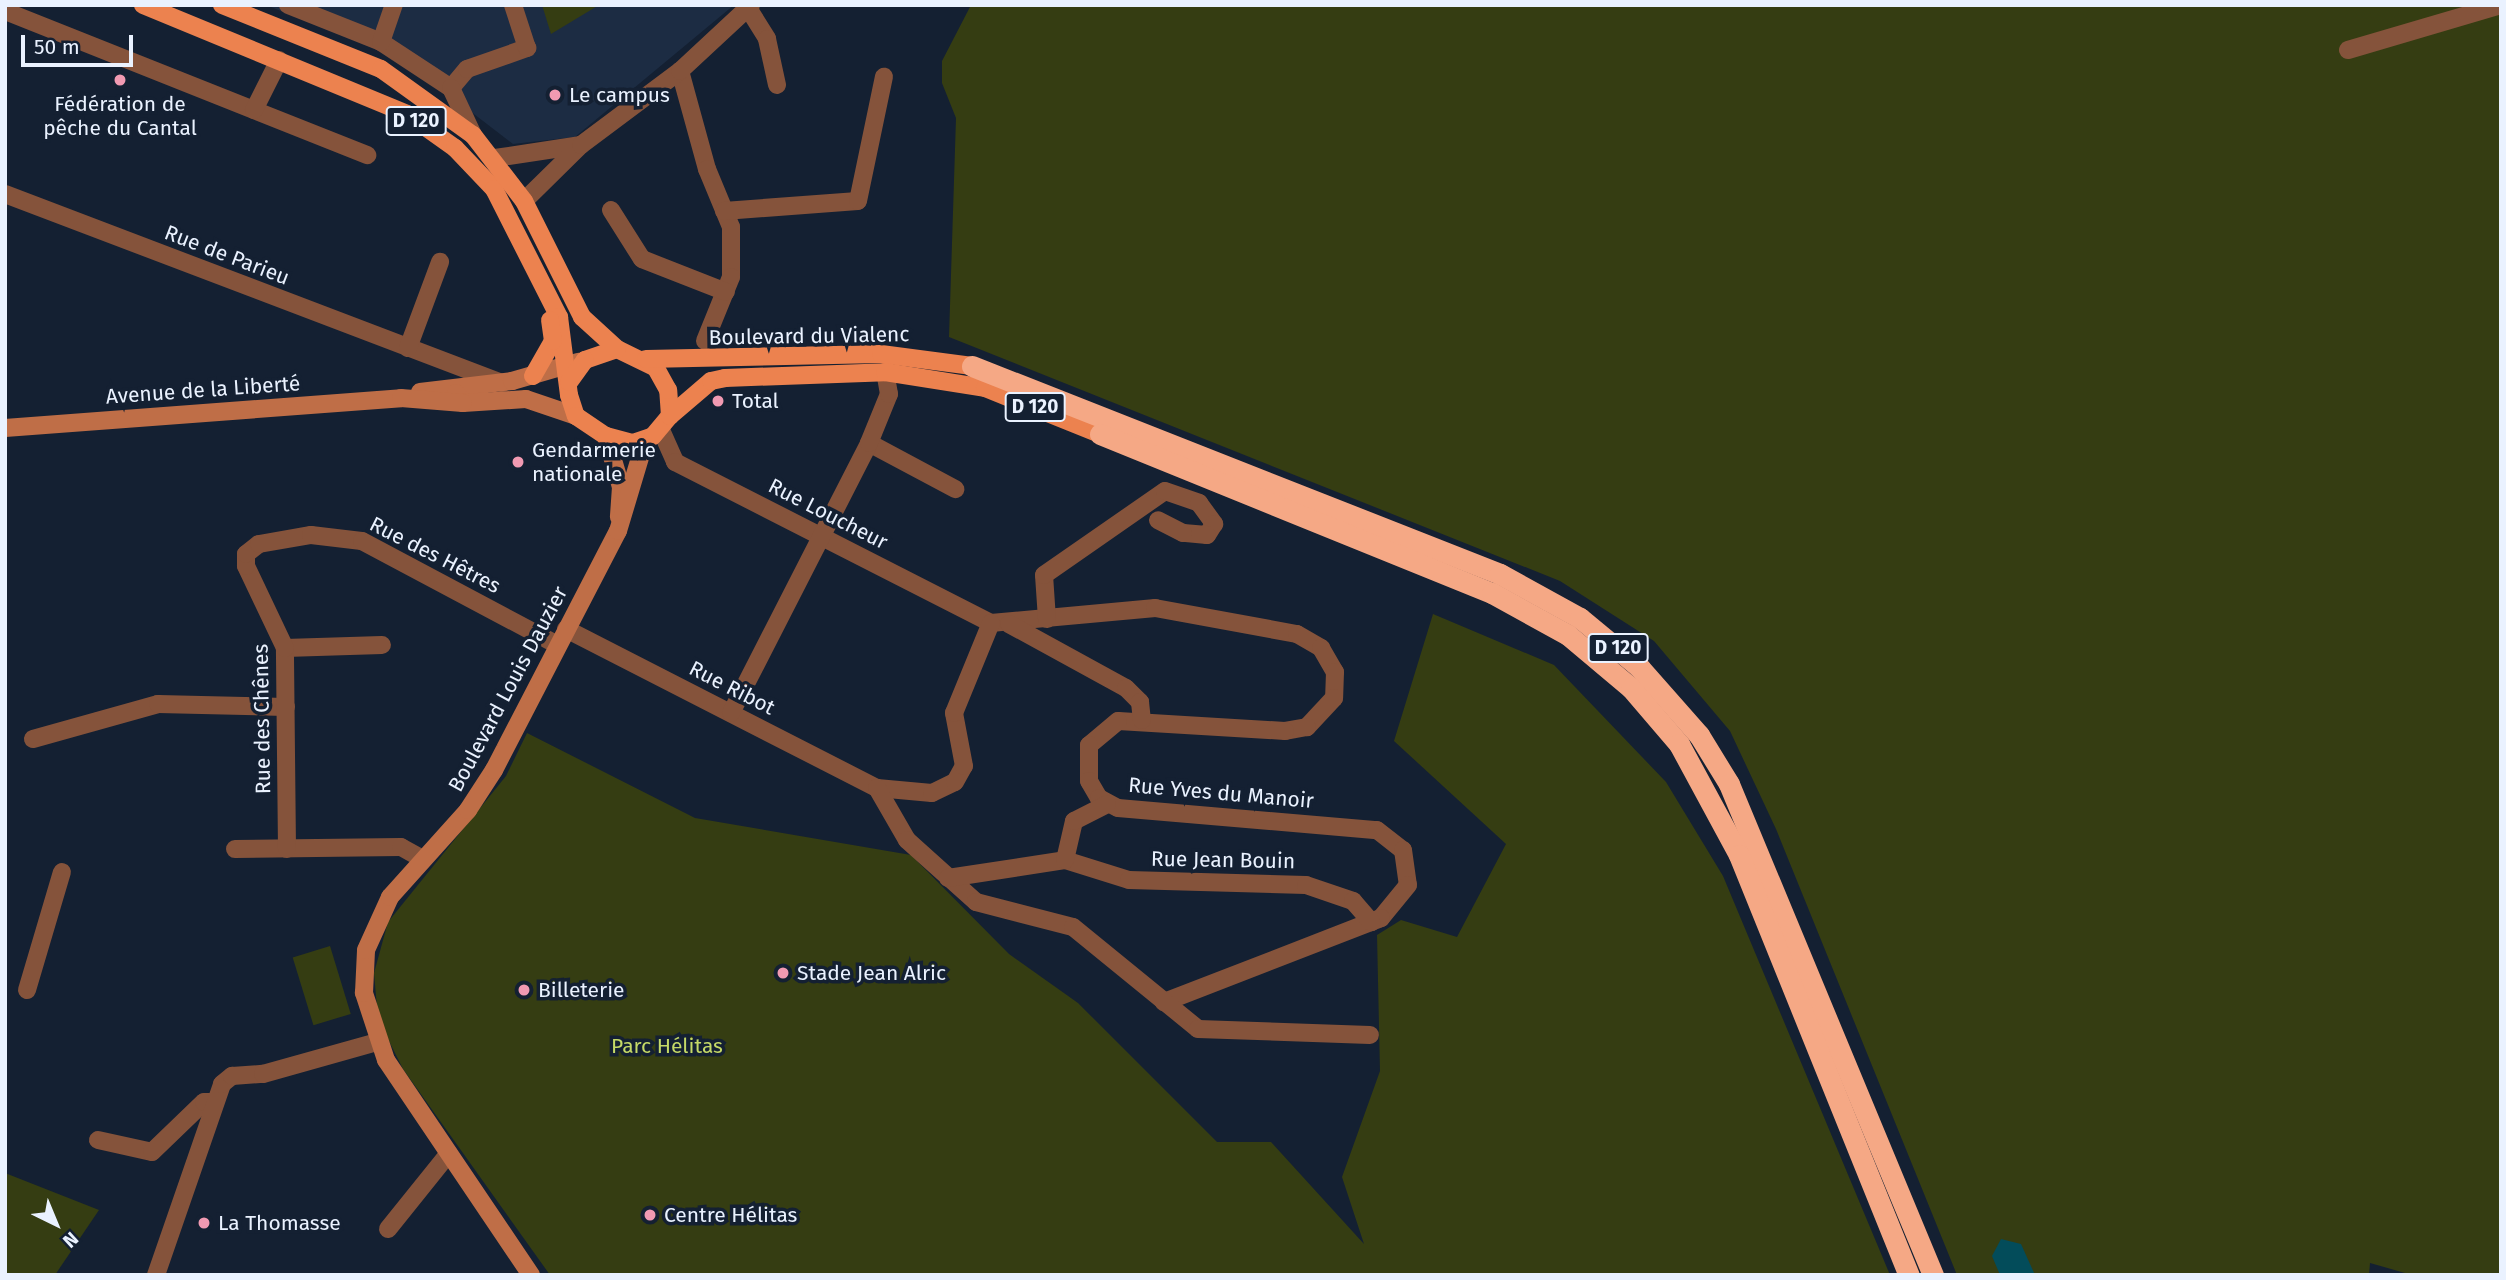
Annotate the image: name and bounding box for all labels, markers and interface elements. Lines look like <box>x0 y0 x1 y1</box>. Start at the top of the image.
scale bar <box>24 21 136 65</box>
text: 50 m <box>34 34 80 60</box>
marker: Fédération de pêche du Cantal <box>112 72 128 88</box>
place label: Le campus <box>569 82 670 108</box>
marker: Le campus <box>547 87 563 103</box>
place label: Fédération de pêche du Cantal <box>43 91 197 141</box>
road number: D 120 <box>384 105 448 136</box>
street label: Rue de Parieu <box>161 220 293 290</box>
street label: Boulevard du Vialenc <box>708 322 910 350</box>
street label: Avenue de la Liberté <box>105 371 301 409</box>
place label: Total <box>732 388 779 414</box>
road number: D 120 <box>1004 392 1066 422</box>
marker: Total <box>710 393 726 409</box>
place label: Gendarmerie nationale <box>532 437 656 487</box>
marker: Gendarmerie nationale <box>510 454 526 470</box>
street label: Rue Loucheur <box>764 473 892 555</box>
street label: Rue des Hêtres <box>365 511 505 599</box>
street label: Boulevard Louis Dauzier <box>443 582 573 796</box>
road number: D 120 <box>1586 632 1650 664</box>
street label: Rue des Chênes <box>248 644 276 794</box>
street label: Rue Ribot <box>685 656 779 720</box>
street label: Rue Yves du Manoir <box>1127 772 1315 814</box>
street label: Rue Jean Bouin <box>1151 846 1295 874</box>
place label: Stade Jean Alric <box>797 960 946 986</box>
marker: Stade Jean Alric <box>775 965 791 981</box>
place label: Billeterie <box>538 977 625 1003</box>
marker: Billeterie <box>516 982 532 998</box>
park label: Parc Hélitas <box>611 1033 723 1059</box>
north arrow <box>21 1189 91 1259</box>
place label: Centre Hélitas <box>664 1202 797 1228</box>
marker: Centre Hélitas <box>642 1207 658 1223</box>
place label: La Thomasse <box>218 1210 341 1236</box>
marker: La Thomasse <box>196 1215 212 1231</box>
text: N <box>58 1227 83 1252</box>

